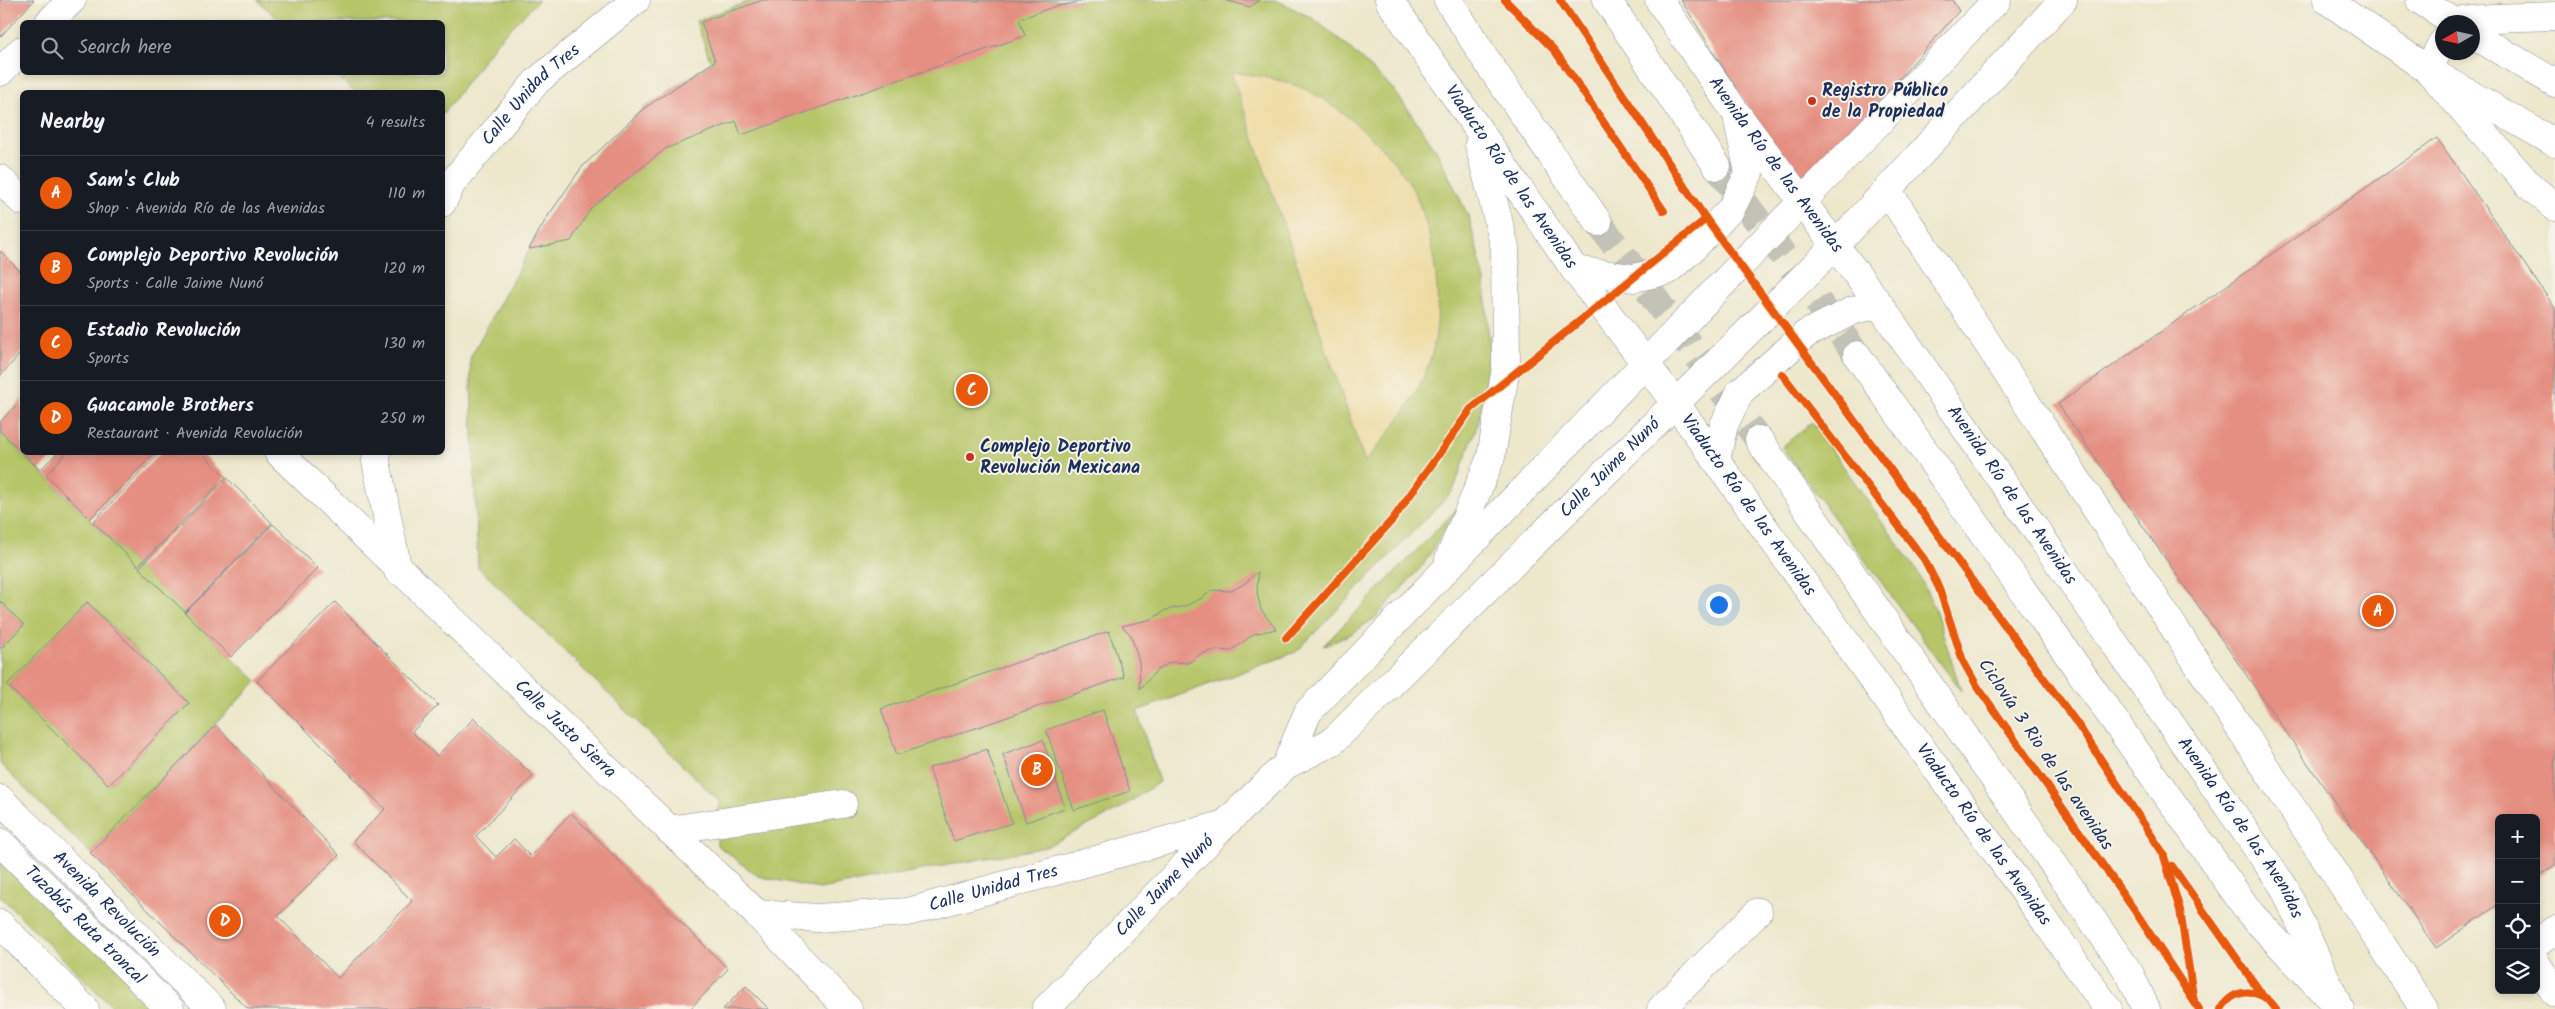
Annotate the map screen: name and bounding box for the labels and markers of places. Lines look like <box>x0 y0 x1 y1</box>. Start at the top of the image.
place label: Registro Público de la Propiedad <box>1822 77 1948 127</box>
marker: Registro Público de la Propiedad <box>1806 95 1818 107</box>
pin: C <box>956 371 988 409</box>
place label: Complejo Deportivo Revolución Mexicana <box>980 433 1140 483</box>
marker: Complejo Deportivo Revolución Mexicana <box>964 451 976 463</box>
pin: A <box>2362 592 2394 630</box>
pin: B <box>1021 751 1053 789</box>
pin: D <box>209 902 241 940</box>

